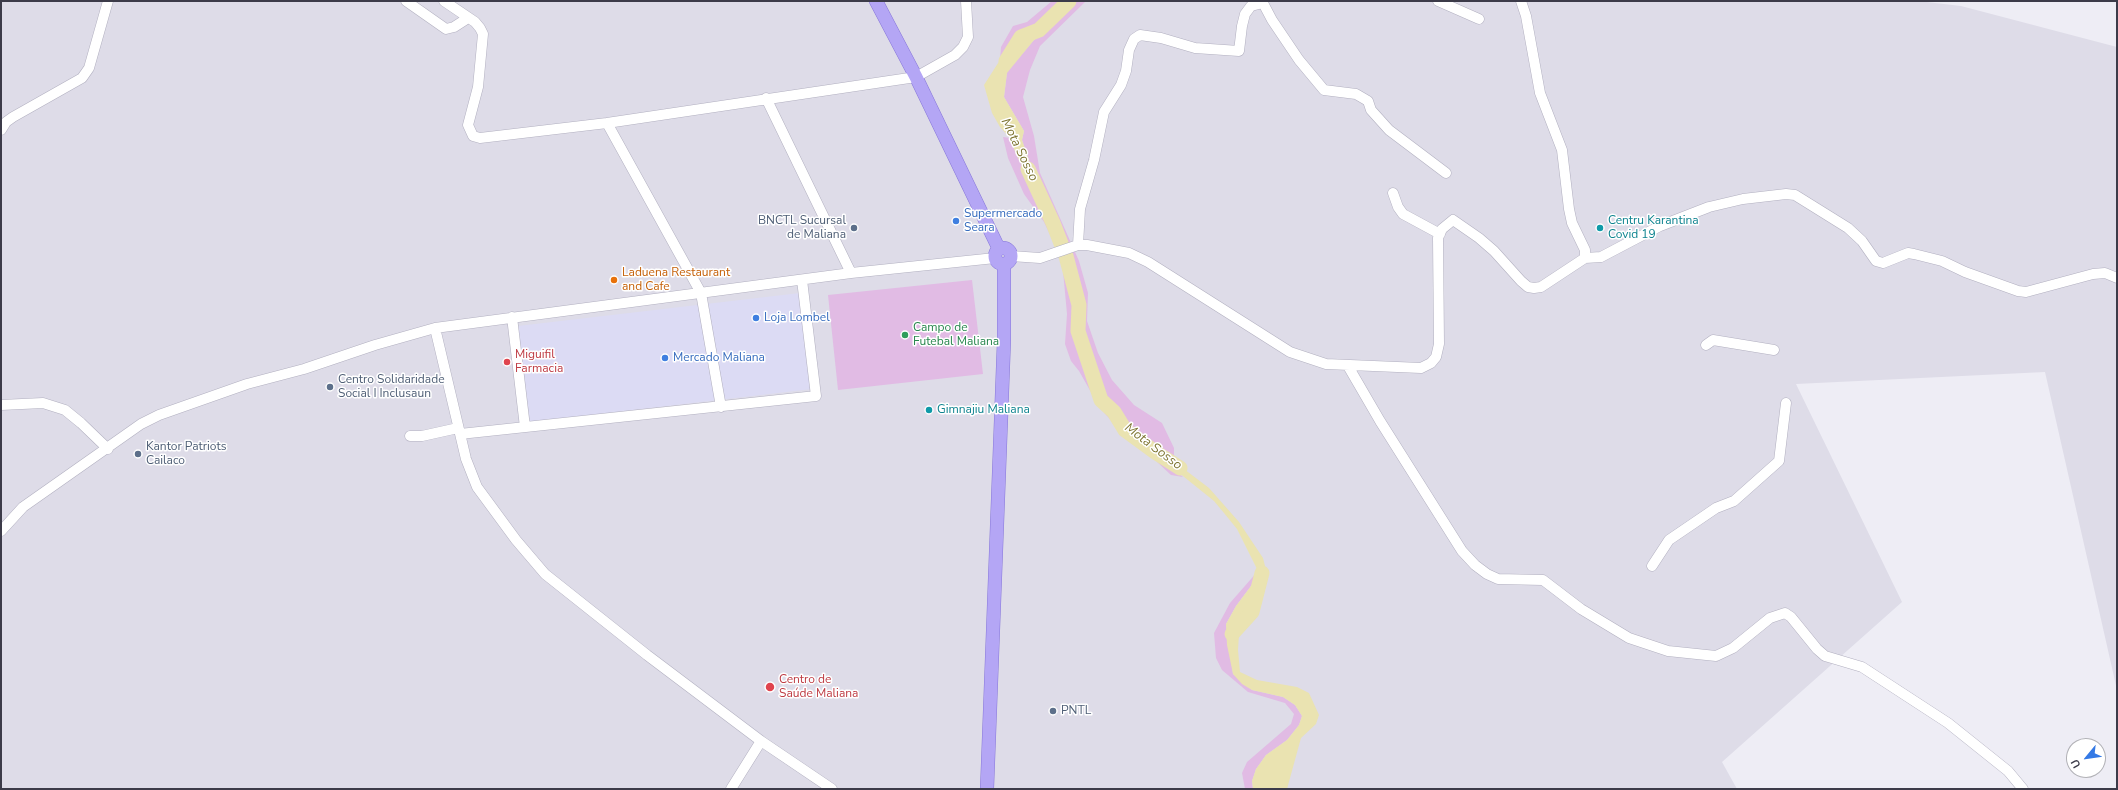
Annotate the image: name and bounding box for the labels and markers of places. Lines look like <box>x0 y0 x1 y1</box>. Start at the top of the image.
place label: Supermercado Seara <box>964 207 1042 235</box>
place label: BNCTL Sucursal de Maliana <box>758 214 846 242</box>
place label: Centru Karantina Covid 19 <box>1608 214 1699 242</box>
marker: Supermercado Seara <box>951 216 961 226</box>
marker: BNCTL Sucursal de Maliana <box>849 223 859 233</box>
marker: Centru Karantina Covid 19 <box>1595 223 1605 233</box>
place label: Laduena Restaurant and Cafe <box>622 266 730 294</box>
marker: Laduena Restaurant and Cafe <box>609 275 619 285</box>
place label: Loja Lombel <box>764 311 830 325</box>
marker: Loja Lombel <box>751 313 761 323</box>
place label: Campo de Futebal Maliana <box>913 321 999 349</box>
marker: Campo de Futebal Maliana <box>900 330 910 340</box>
place label: Miguifil Farmacia <box>515 348 563 376</box>
place label: Mercado Maliana <box>673 351 765 365</box>
marker: Mercado Maliana <box>660 353 670 363</box>
marker: Miguifil Farmacia <box>502 357 512 367</box>
place label: Centro Solidaridade Social I Inclusaun <box>338 373 445 401</box>
marker: Centro Solidaridade Social I Inclusaun <box>325 382 335 392</box>
place label: Gimnajiu Maliana <box>937 403 1030 417</box>
marker: Gimnajiu Maliana <box>924 405 934 415</box>
place label: Kantor Patriots Cailaco <box>146 440 226 468</box>
marker: Kantor Patriots Cailaco <box>133 449 143 459</box>
place label: Centro de Saúde Maliana <box>779 673 858 701</box>
marker: Centro de Saúde Maliana <box>764 681 776 693</box>
place label: PNTL <box>1061 704 1091 718</box>
marker: PNTL <box>1048 706 1058 716</box>

